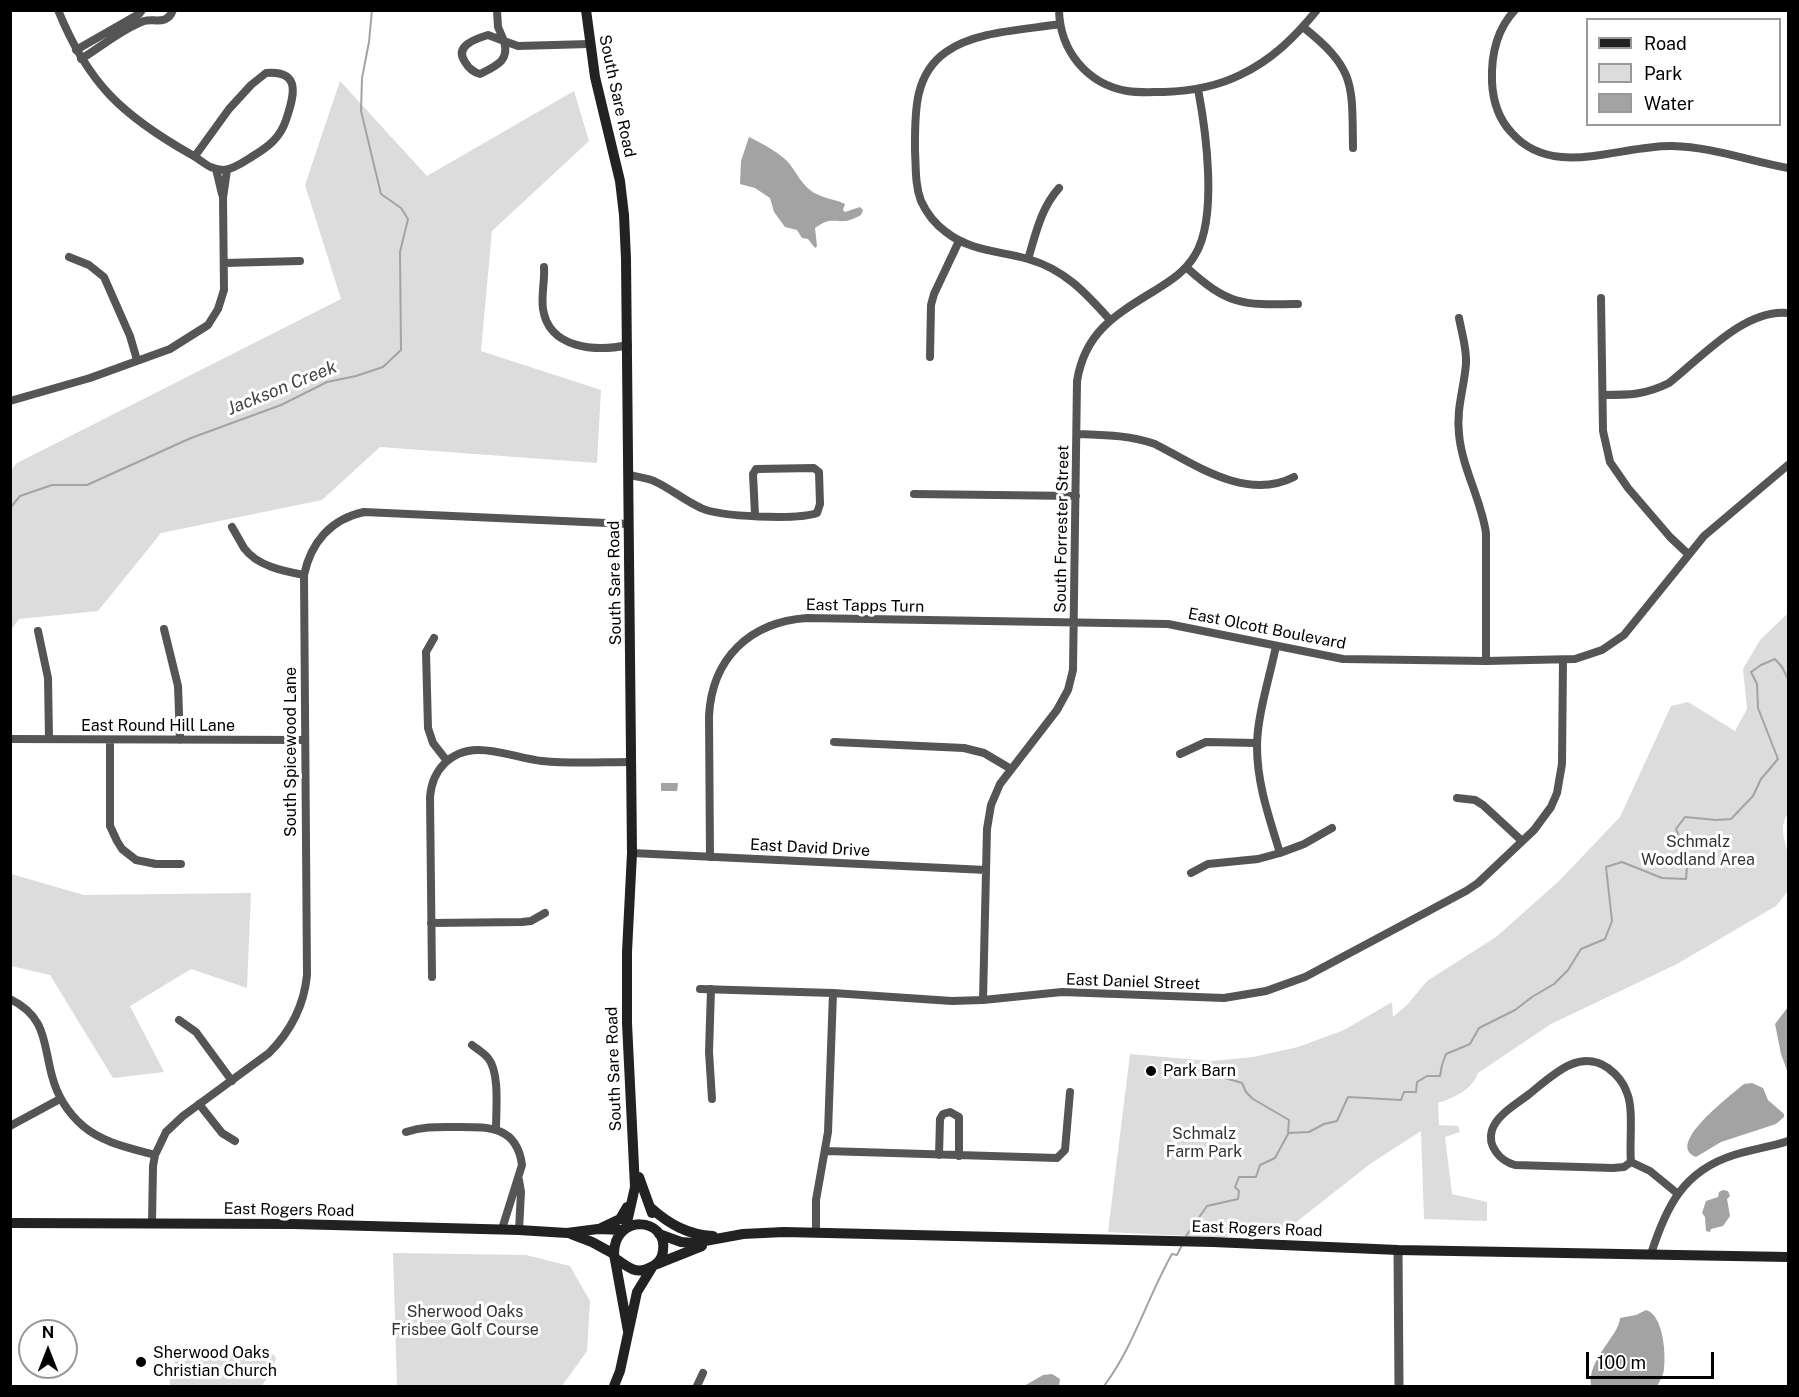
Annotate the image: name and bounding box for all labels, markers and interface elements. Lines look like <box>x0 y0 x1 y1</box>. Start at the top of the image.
legend <box>1586 18 1781 126</box>
street label: South Sare Road <box>595 33 639 159</box>
text: Road <box>1644 33 1687 54</box>
text: Park <box>1644 63 1682 84</box>
text: Water <box>1644 93 1694 114</box>
water label: Jackson Creek <box>224 356 340 420</box>
street label: South Forrester Street <box>1051 445 1073 613</box>
street label: South Sare Road <box>604 520 626 646</box>
street label: East Tapps Turn <box>806 595 924 617</box>
street label: East Olcott Boulevard <box>1186 604 1348 654</box>
street label: South Spicewood Lane <box>281 667 301 837</box>
street label: East Round Hill Lane <box>81 716 235 736</box>
park label: Schmalz Woodland Area <box>1641 832 1755 870</box>
street label: East David Drive <box>750 835 870 861</box>
street label: East Daniel Street <box>1066 970 1200 994</box>
street label: South Sare Road <box>602 1006 626 1132</box>
place label: Park Barn <box>1163 1061 1236 1081</box>
marker: Park Barn <box>1144 1064 1158 1078</box>
park label: Schmalz Farm Park <box>1166 1124 1242 1162</box>
street label: East Rogers Road <box>223 1199 355 1221</box>
street label: East Rogers Road <box>1191 1217 1323 1241</box>
park label: Sherwood Oaks Frisbee Golf Course <box>391 1302 539 1340</box>
north arrow <box>18 1319 78 1379</box>
text: N <box>42 1323 54 1342</box>
scale bar <box>1589 1340 1716 1378</box>
place label: Sherwood Oaks Christian Church <box>153 1343 277 1381</box>
text: 100 m <box>1597 1352 1646 1373</box>
marker: Sherwood Oaks Christian Church <box>134 1355 148 1369</box>

